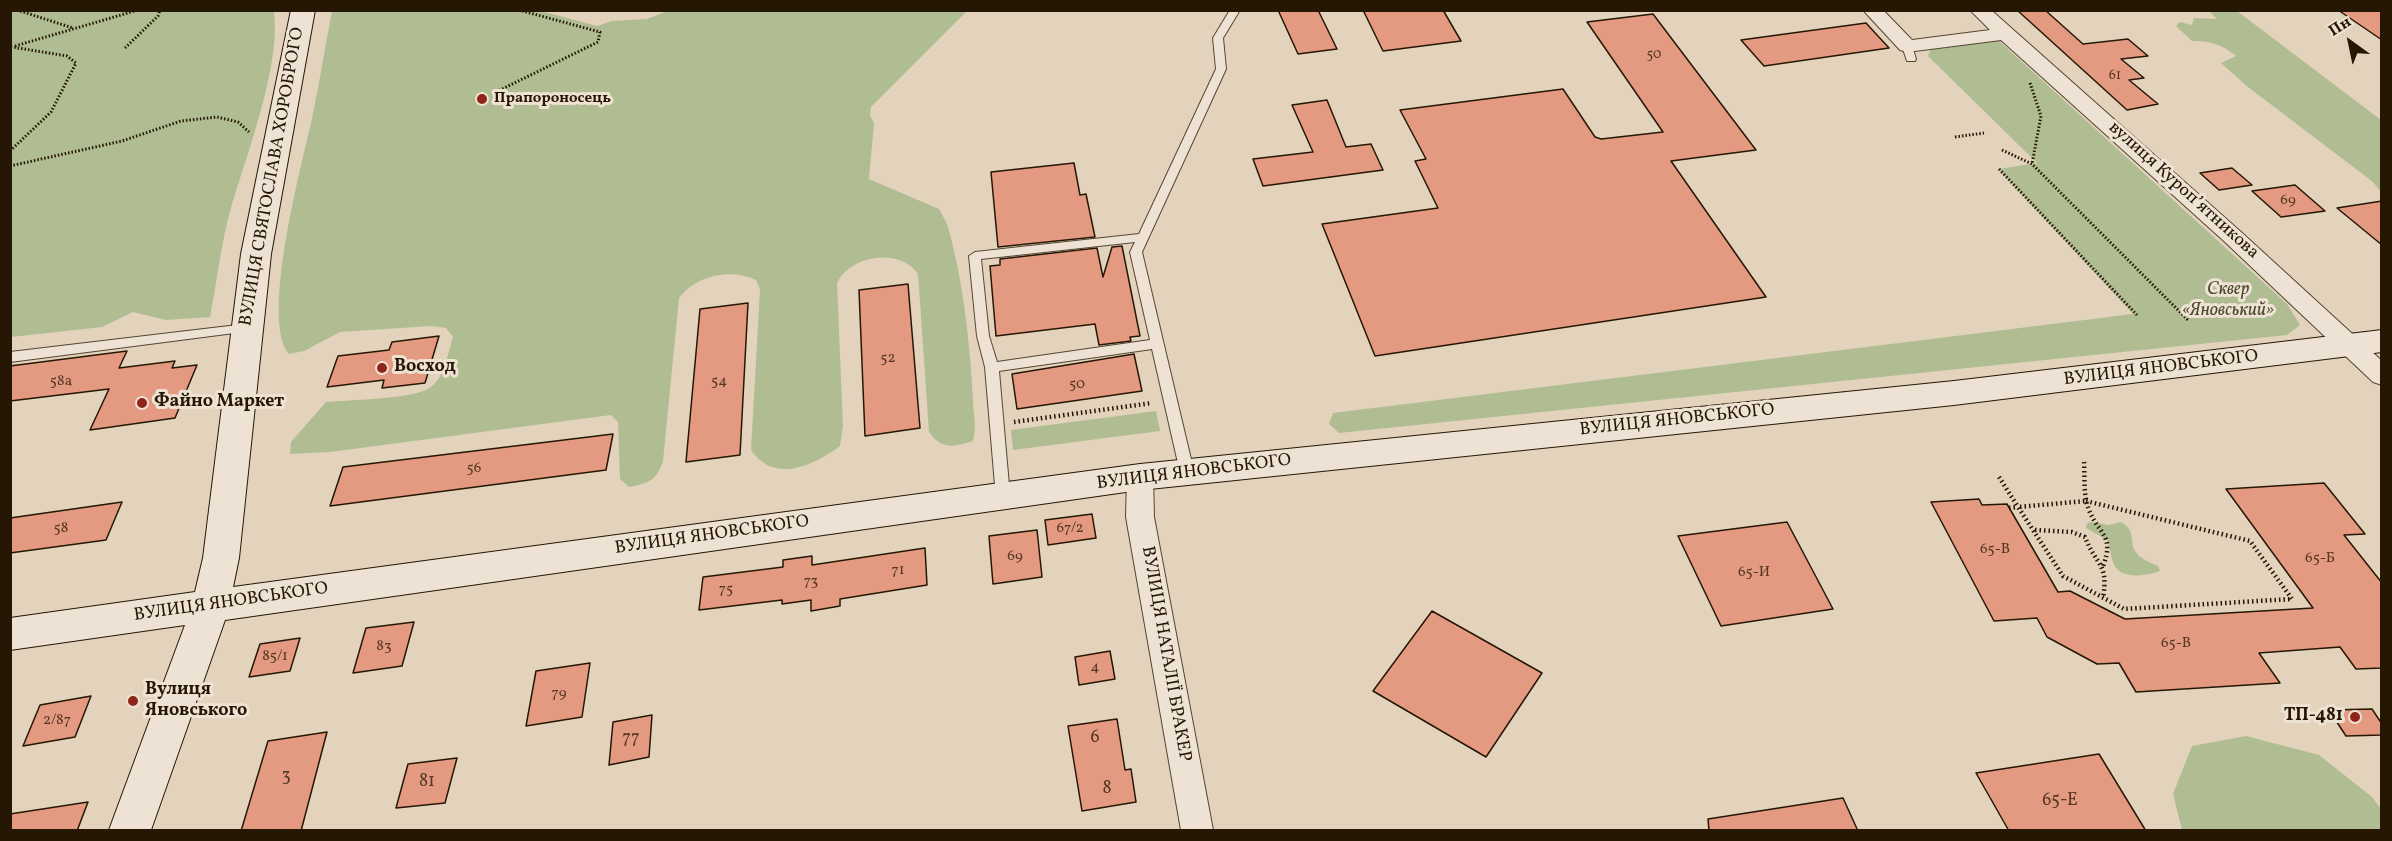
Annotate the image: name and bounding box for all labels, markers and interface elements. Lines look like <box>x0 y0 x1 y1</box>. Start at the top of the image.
text: Пн <box>2325 11 2356 42</box>
north arrow <box>2320 12 2380 72</box>
street label: ВУЛИЦЯ СВЯТОСЛАВА ХОРОБРОГО <box>236 26 310 328</box>
house number: 50 <box>1647 47 1661 63</box>
house number: 61 <box>2109 68 2121 84</box>
place label: Прапороносець <box>494 90 611 108</box>
marker: Прапороносець <box>475 92 489 106</box>
street label: вулиця Куропʼятникова <box>2103 118 2263 264</box>
house number: 69 <box>2280 192 2296 210</box>
park label: Сквер «Яновський» <box>2182 280 2274 322</box>
street label: ВУЛИЦЯ ЯНОВСЬКОГО <box>2062 346 2260 392</box>
house number: 52 <box>880 350 896 368</box>
place label: Восход <box>394 357 456 379</box>
marker: Восход <box>375 361 389 375</box>
house number: 58а <box>50 373 72 391</box>
house number: 54 <box>711 373 727 391</box>
house number: 50 <box>1069 376 1085 394</box>
place label: Файно Маркет <box>154 392 284 414</box>
marker: Файно Маркет <box>135 396 149 410</box>
street label: ВУЛИЦЯ ЯНОВСЬКОГО <box>1578 400 1776 442</box>
street label: ВУЛИЦЯ ЯНОВСЬКОГО <box>1095 450 1293 496</box>
house number: 56 <box>467 460 481 478</box>
street label: ВУЛИЦЯ ЯНОВСЬКОГО <box>613 512 811 560</box>
house number: 58 <box>54 520 68 538</box>
house number: 67/2 <box>1056 520 1084 538</box>
house number: 65-В <box>1980 541 2010 559</box>
street label: ВУЛИЦЯ НАТАЛІЇ БРАКЕР <box>1135 545 1195 763</box>
house number: 69 <box>1007 548 1023 566</box>
house number: 65-Б <box>2305 550 2335 568</box>
house number: 71 <box>891 562 905 580</box>
house number: 65-И <box>1738 564 1770 582</box>
house number: 73 <box>804 573 818 591</box>
street label: ВУЛИЦЯ ЯНОВСЬКОГО <box>132 579 330 627</box>
house number: 75 <box>719 581 733 599</box>
house number: 65-В <box>2161 635 2191 653</box>
house number: 83 <box>376 638 392 656</box>
house number: 85/1 <box>262 648 288 666</box>
house number: 4 <box>1091 659 1099 677</box>
place label: Вулиця Яновського <box>145 680 247 722</box>
house number: 79 <box>552 685 566 703</box>
marker: Вулиця Яновського <box>126 694 140 708</box>
place label: ТП-481 <box>2284 706 2343 728</box>
marker: ТП-481 <box>2348 710 2362 724</box>
house number: 2/87 <box>43 712 71 730</box>
house number: 6 <box>1090 728 1100 750</box>
house number: 77 <box>622 729 640 751</box>
house number: 3 <box>281 767 291 789</box>
house number: 81 <box>419 772 435 794</box>
house number: 8 <box>1102 779 1112 801</box>
house number: 65-Е <box>2042 791 2078 813</box>

